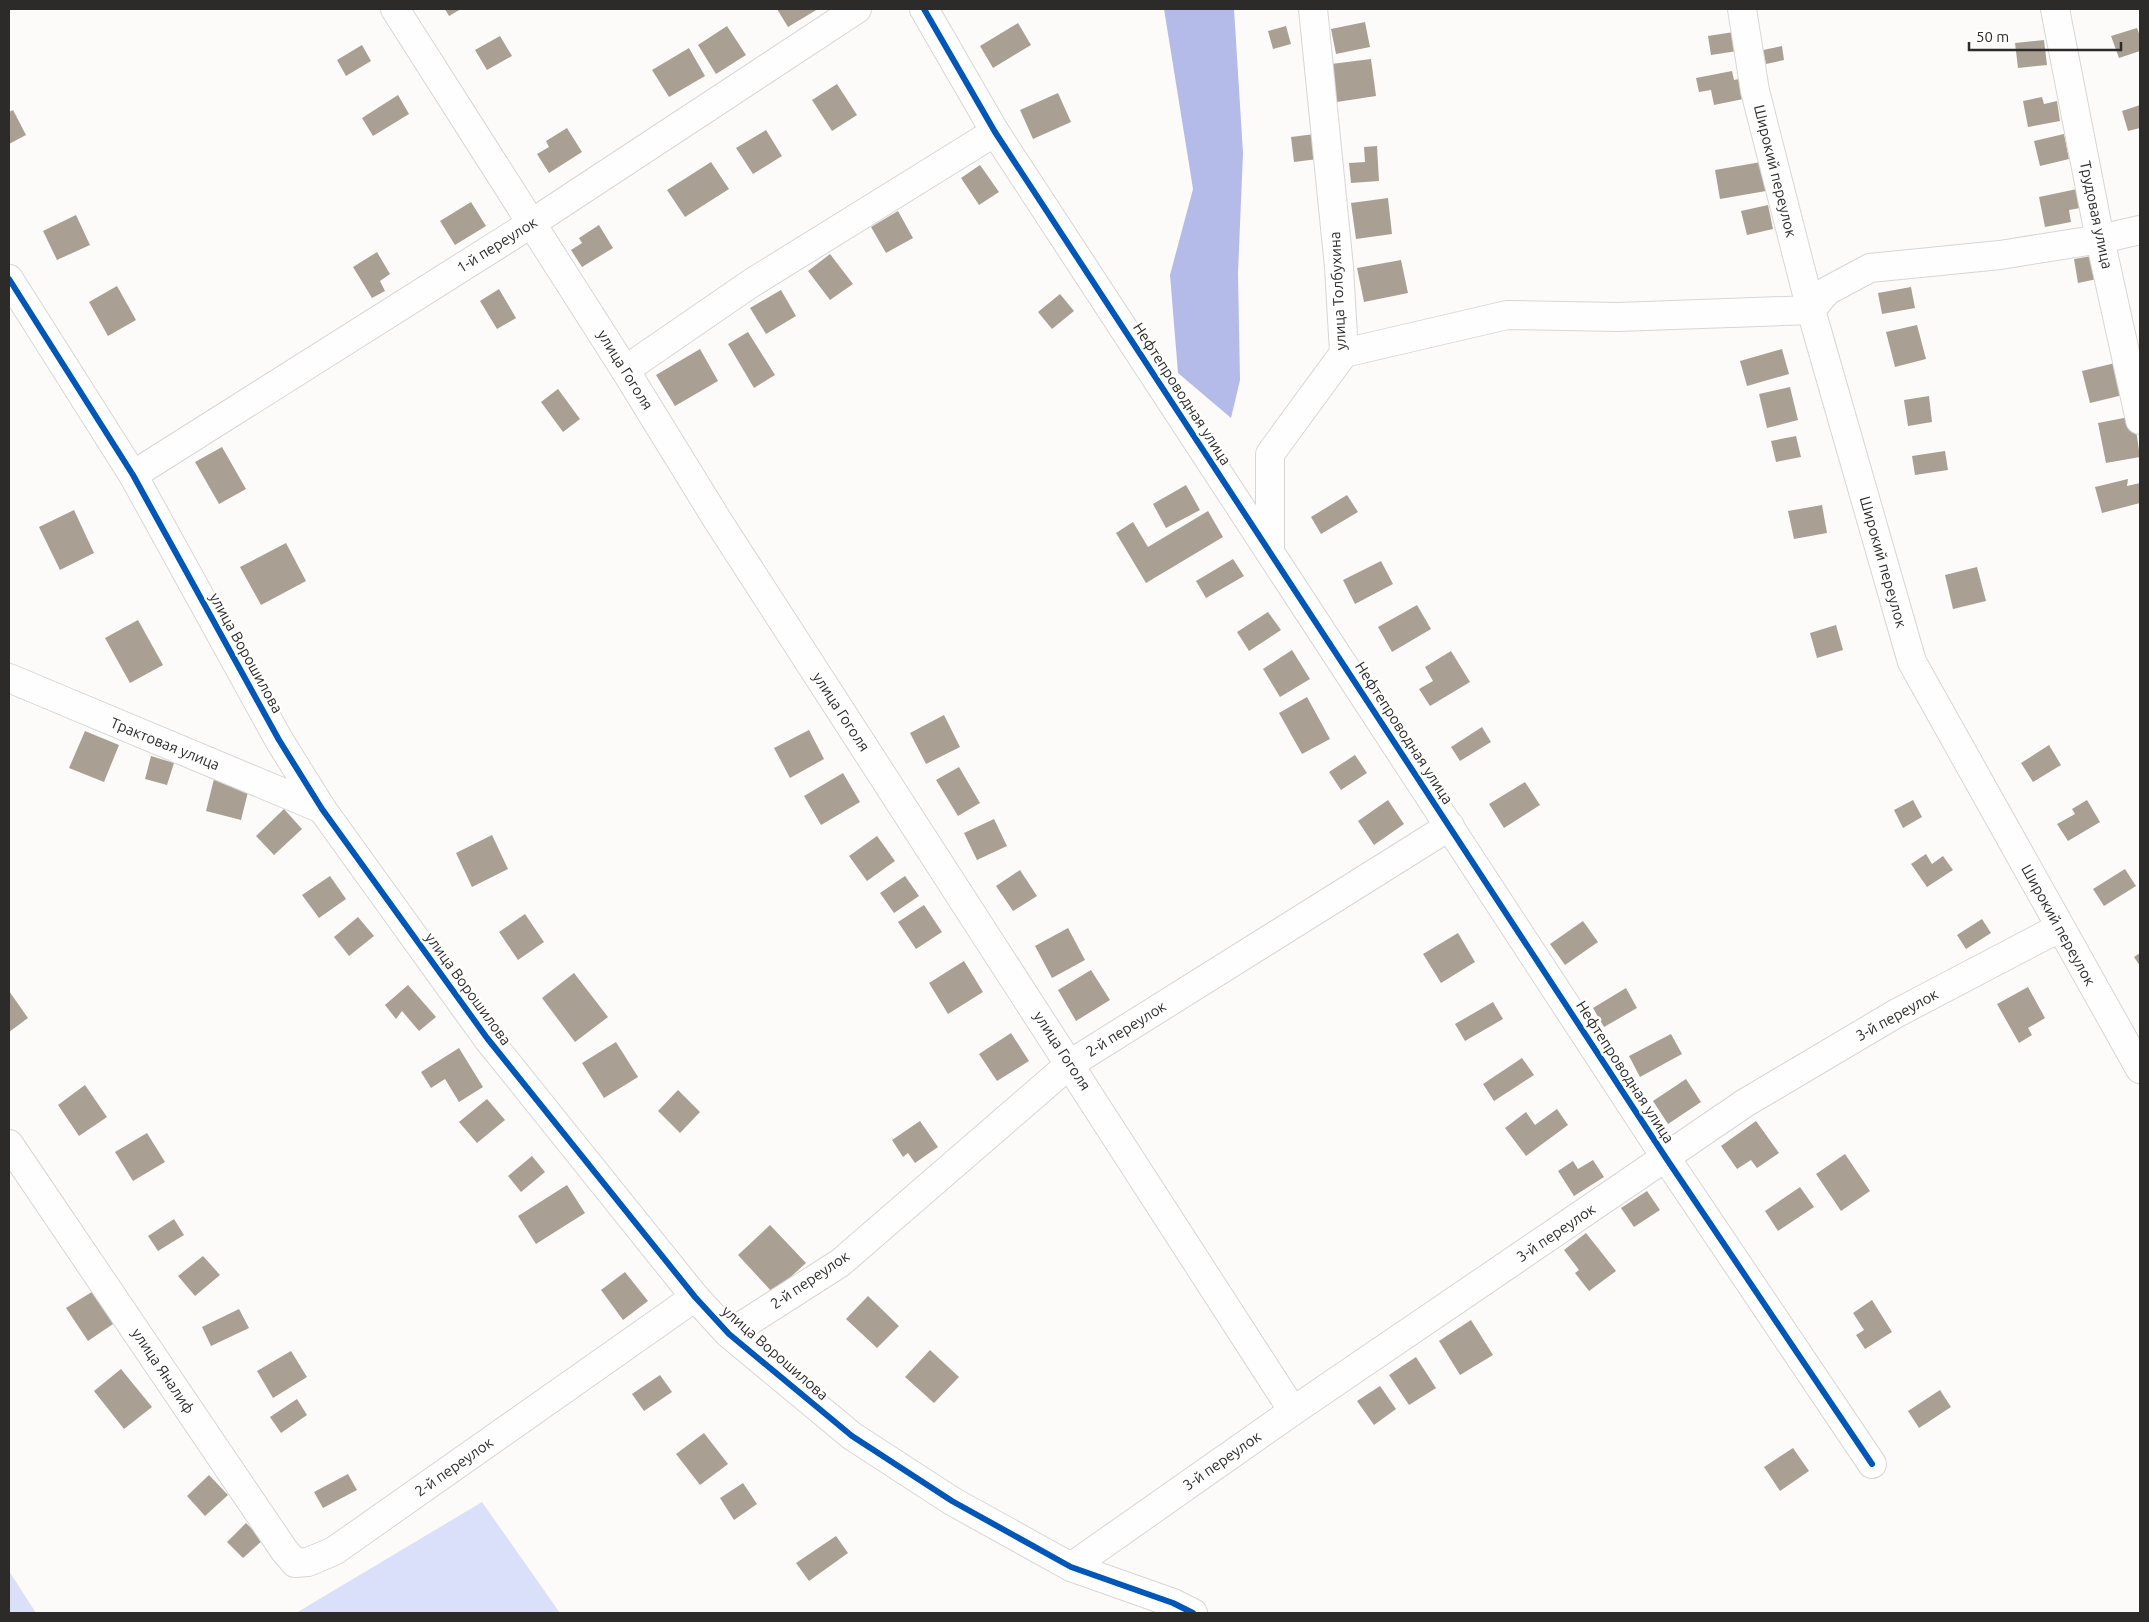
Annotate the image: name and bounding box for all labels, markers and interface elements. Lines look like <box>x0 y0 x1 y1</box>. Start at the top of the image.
scale bar <box>1969 20 2122 52</box>
text: 50 m <box>1976 28 2009 45</box>
street label: Широкий переулок <box>1751 103 1800 239</box>
street label: Трудовая улица <box>2077 159 2116 270</box>
street label: 1-й переулок <box>454 213 540 276</box>
street label: улица Толбухина <box>1326 231 1349 351</box>
street label: Нефтепроводная улица <box>1130 319 1235 468</box>
street label: улица Гоголя <box>594 327 657 413</box>
street label: Широкий переулок <box>1857 494 1910 630</box>
street label: улица Ворошилова <box>206 590 287 716</box>
street label: Нефтепроводная улица <box>1352 658 1457 807</box>
street label: улица Гоголя <box>810 669 873 754</box>
street label: Трактовая улица <box>108 714 222 773</box>
street label: Широкий переулок <box>2018 861 2099 989</box>
street label: улица Ворошилова <box>422 929 515 1048</box>
street label: 3-й переулок <box>1853 985 1941 1044</box>
street label: 2-й переулок <box>1083 997 1169 1060</box>
street label: Нефтепроводная улица <box>1573 997 1678 1146</box>
street label: улица Гоголя <box>1031 1008 1094 1093</box>
street label: 3-й переулок <box>1513 1200 1599 1265</box>
street label: 2-й переулок <box>767 1247 853 1312</box>
street label: улица Ворошилова <box>719 1302 832 1403</box>
street label: улица Яналиф <box>129 1325 198 1417</box>
street label: 3-й переулок <box>1179 1427 1264 1494</box>
street label: 2-й переулок <box>411 1433 496 1500</box>

